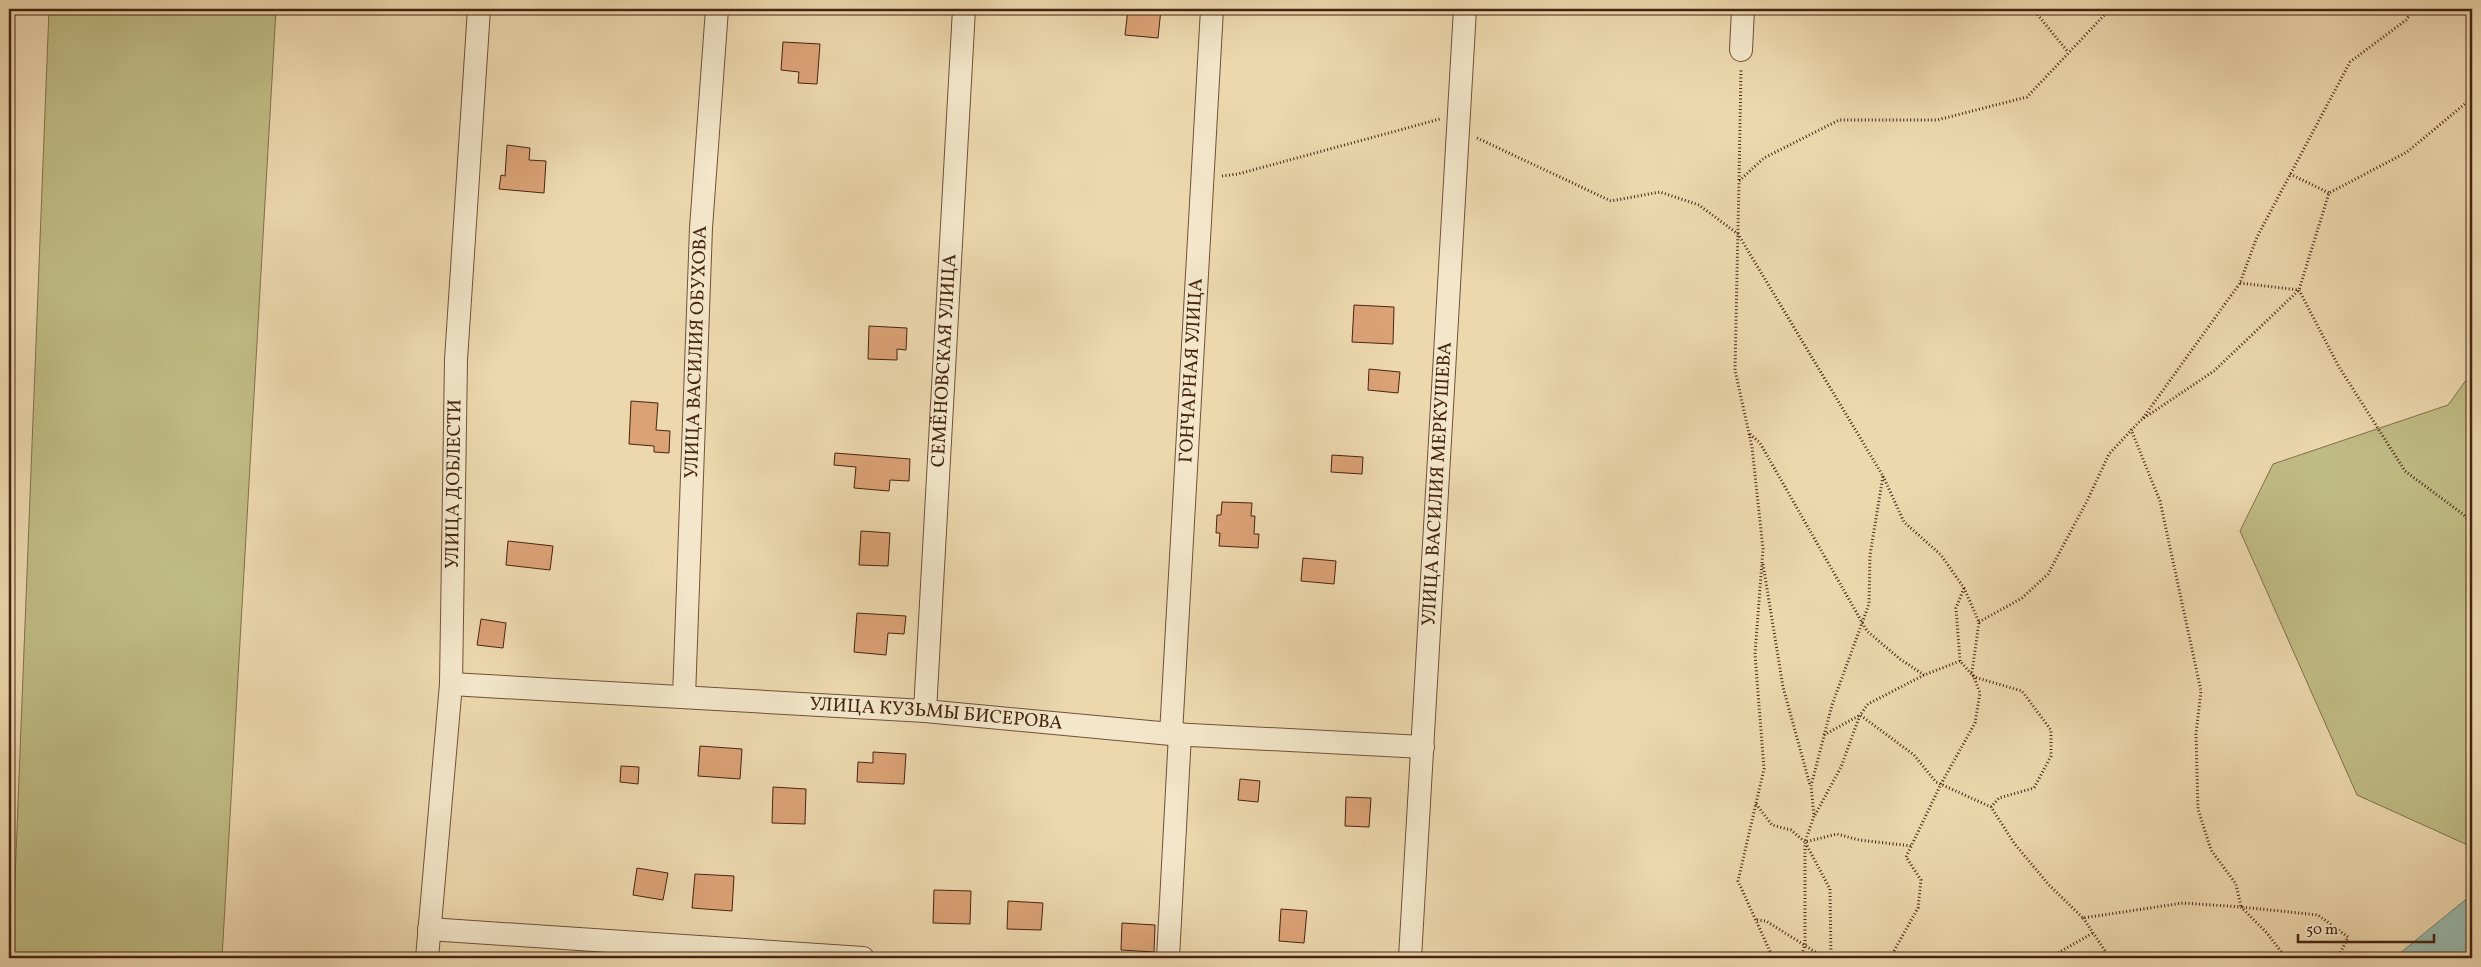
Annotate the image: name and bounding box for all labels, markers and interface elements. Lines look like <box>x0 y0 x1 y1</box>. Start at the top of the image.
street label: УЛИЦА ВАСИЛИЯ ОБУХОВА <box>679 225 714 479</box>
street label: СЕМЁНОВСКАЯ УЛИЦА <box>926 253 963 468</box>
street label: ГОНЧАРНАЯ УЛИЦА <box>1173 277 1210 464</box>
street label: УЛИЦА ВАСИЛИЯ МЕРКУШЕВА <box>1416 341 1459 627</box>
street label: УЛИЦА ДОБЛЕСТИ <box>440 399 468 569</box>
street label: УЛИЦА КУЗЬМЫ БИСЕРОВА <box>809 691 1064 737</box>
scale bar <box>2298 912 2435 944</box>
text: 50 m <box>2306 920 2338 941</box>

